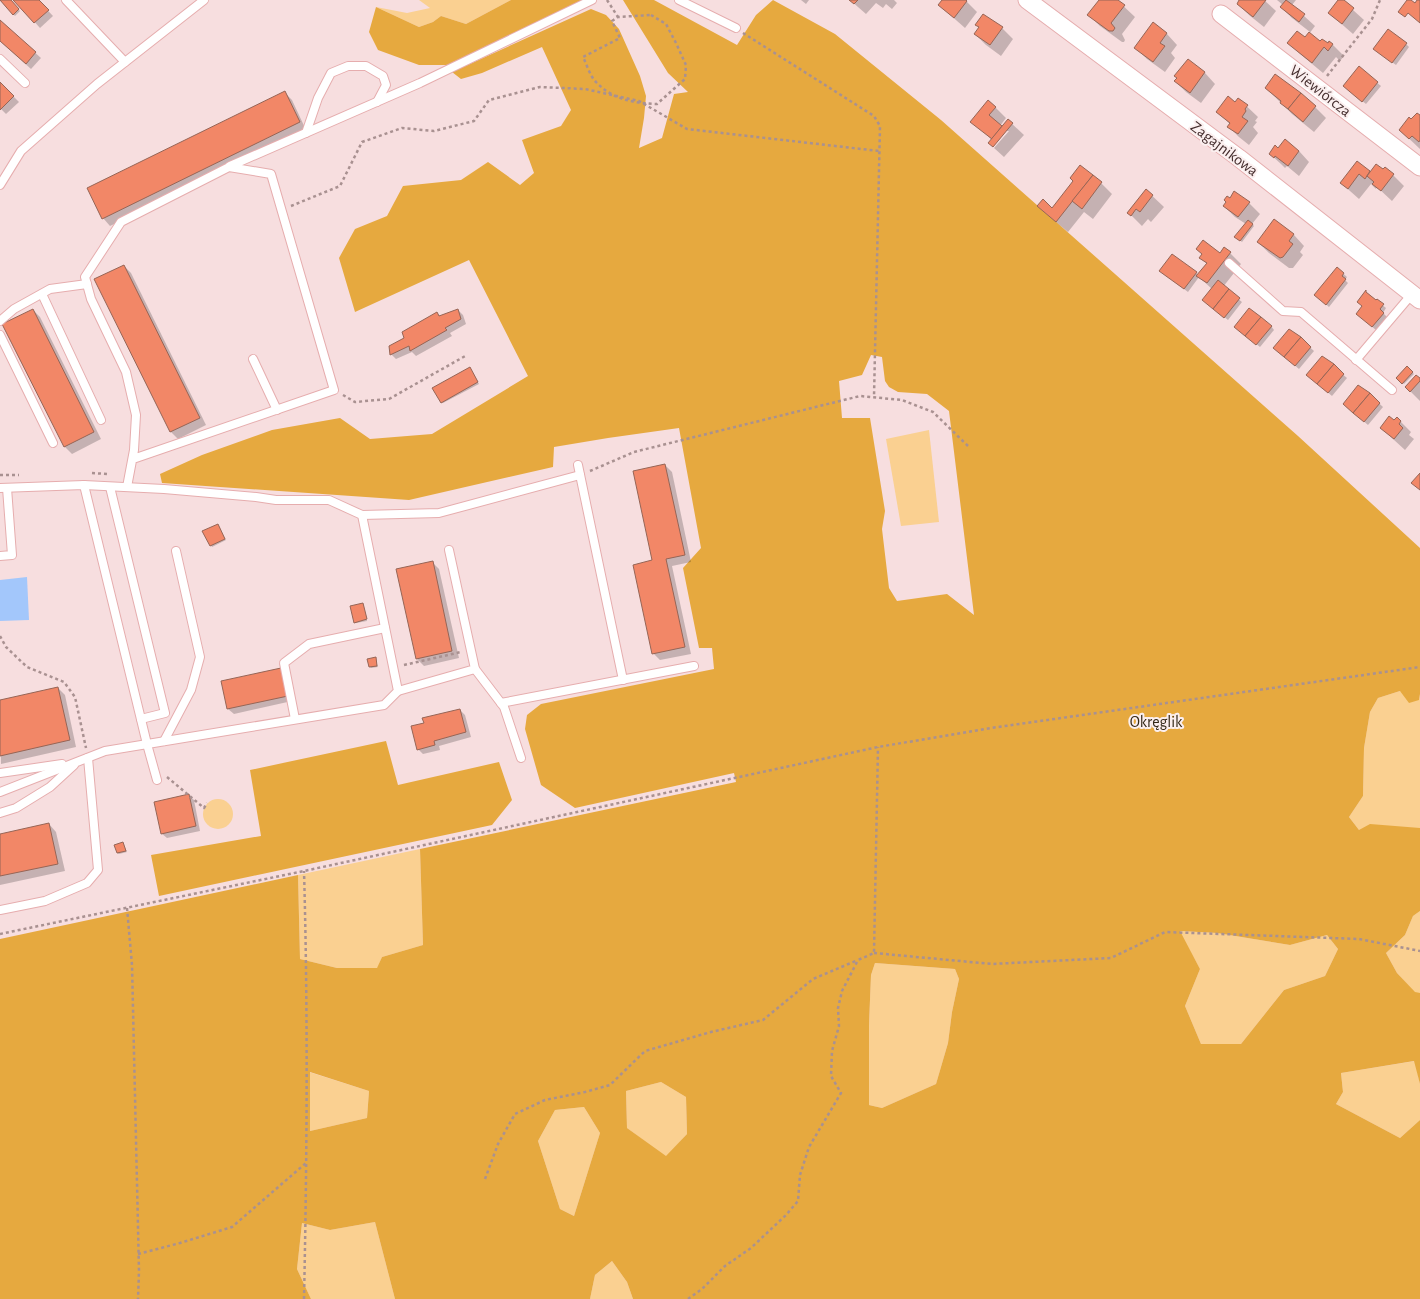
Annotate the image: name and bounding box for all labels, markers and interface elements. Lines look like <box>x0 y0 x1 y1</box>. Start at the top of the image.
street label: Wiewiórcza <box>1287 62 1354 120</box>
street label: Zagajnikowa <box>1187 118 1261 180</box>
park label: Okręglik <box>1130 714 1183 730</box>

